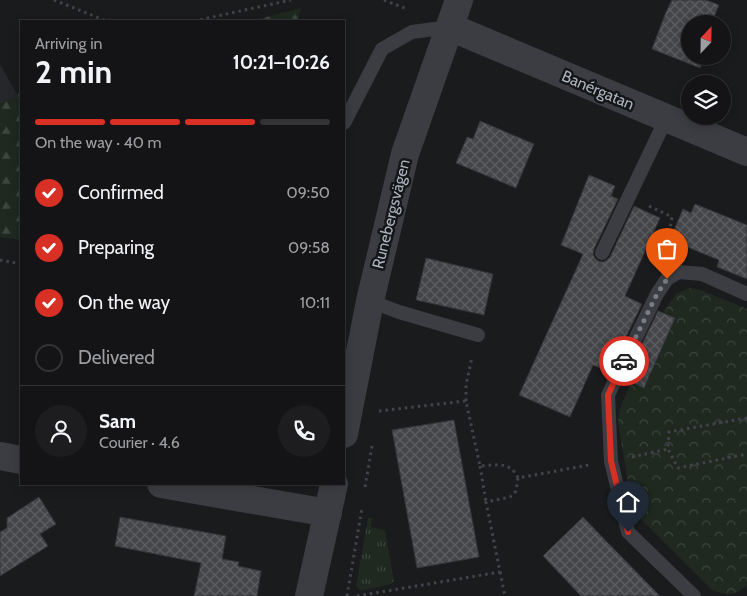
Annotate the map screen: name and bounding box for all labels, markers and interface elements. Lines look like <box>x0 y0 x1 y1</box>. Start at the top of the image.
north arrow <box>681 15 731 65</box>
map controls <box>681 15 731 125</box>
text: Arriving in <box>35 34 102 53</box>
text: 10:21–10:26 <box>233 51 330 74</box>
text: 2 min <box>35 52 112 91</box>
street label: Banérgatan <box>559 66 637 114</box>
button: layers <box>681 75 731 125</box>
text: On the way · 40 m <box>35 133 162 152</box>
street label: Runebergsvägen <box>368 157 414 271</box>
icon: check <box>35 179 63 207</box>
text: Confirmed <box>78 181 164 204</box>
text: 09:50 <box>287 183 330 202</box>
pin <box>646 228 688 279</box>
icon: check <box>35 234 63 262</box>
icon: bag <box>653 235 681 263</box>
text: Preparing <box>78 236 154 259</box>
text: 09:58 <box>288 238 330 257</box>
icon: check <box>35 289 63 317</box>
text: On the way <box>78 291 170 314</box>
text: 10:11 <box>300 293 330 312</box>
courier <box>599 336 649 386</box>
text: Delivered <box>78 346 155 369</box>
icon: car <box>610 347 638 375</box>
button: person <box>35 405 87 457</box>
button: phone <box>278 405 330 457</box>
text: Sam <box>99 410 136 433</box>
text: Courier · 4.6 <box>99 433 180 452</box>
pin <box>607 481 649 532</box>
icon: home <box>614 488 642 516</box>

